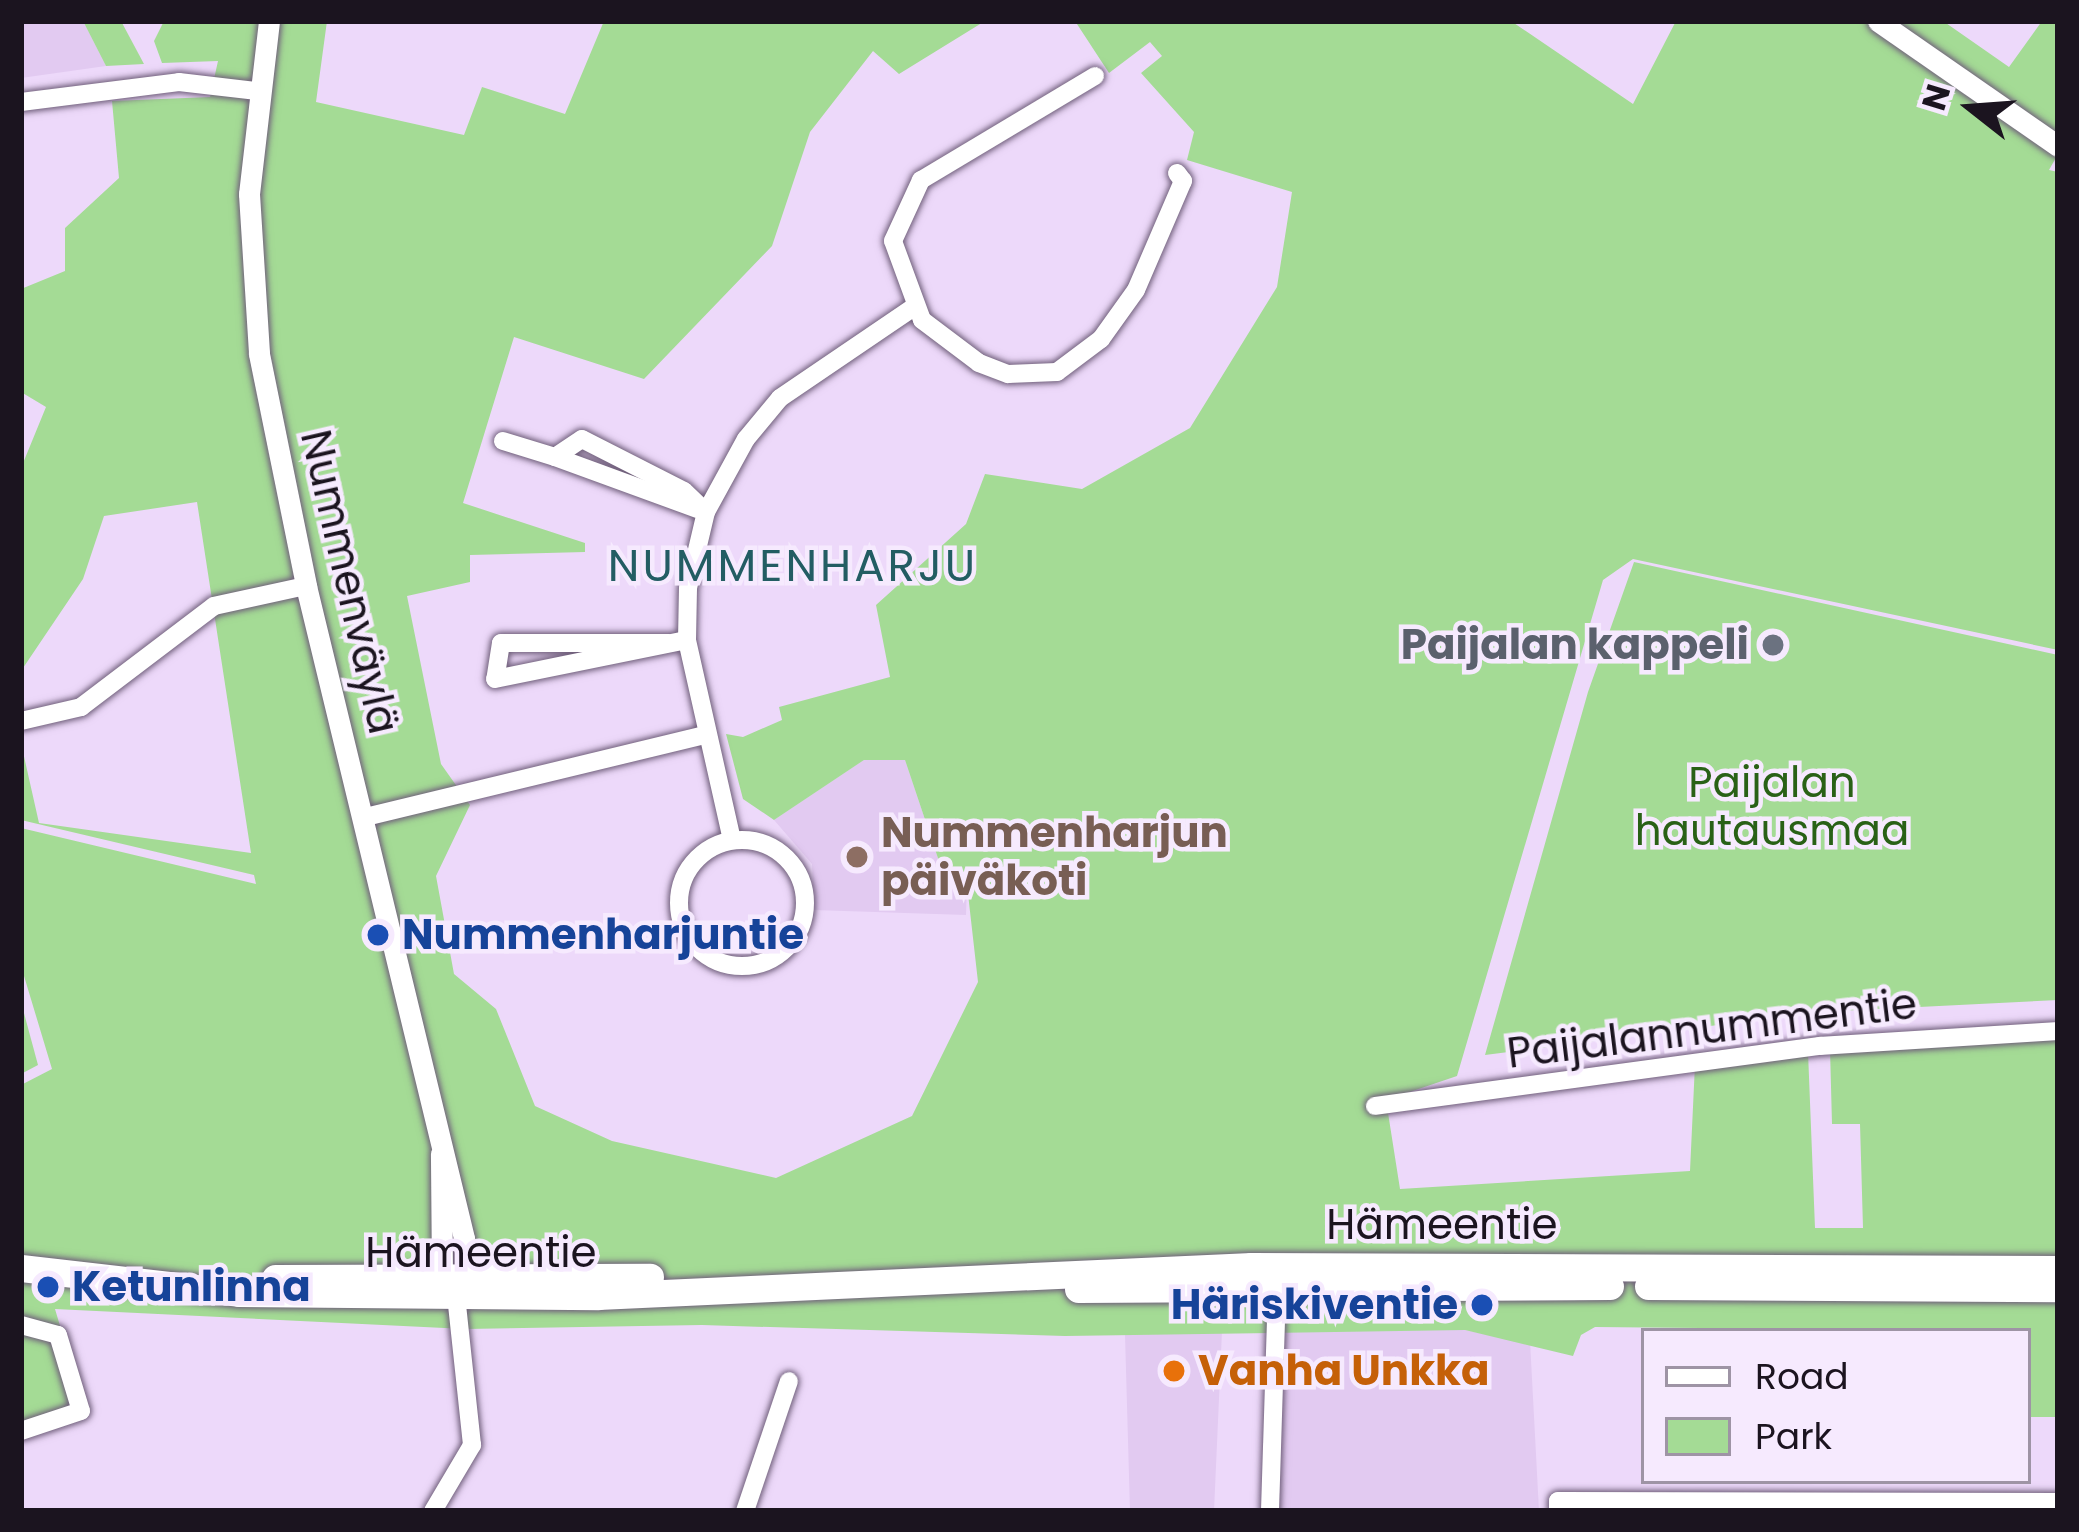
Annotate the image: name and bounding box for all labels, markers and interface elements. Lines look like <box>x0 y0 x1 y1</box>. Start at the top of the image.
north arrow <box>1911 48 2031 168</box>
text: N <box>1910 79 1962 116</box>
street label: Nummenväylä <box>290 425 408 739</box>
district label: NUMMENHARJU <box>608 539 978 593</box>
place label: Paijalan kappeli <box>1401 620 1749 670</box>
marker: Paijalan kappeli <box>1760 632 1786 658</box>
park label: Paijalan hautausmaa <box>1635 758 1909 856</box>
place label: Nummenharjun päiväkoti <box>881 808 1228 906</box>
marker: Nummenharjun päiväkoti <box>844 844 870 870</box>
place label: Nummenharjuntie <box>402 910 804 960</box>
marker: Nummenharjuntie <box>365 922 391 948</box>
street label: Paijalannummentie <box>1504 979 1920 1079</box>
street label: Hämeentie <box>1326 1200 1558 1250</box>
street label: Hämeentie <box>365 1228 597 1278</box>
place label: Ketunlinna <box>72 1262 311 1312</box>
marker: Ketunlinna <box>35 1274 61 1300</box>
place label: Häriskiventie <box>1171 1280 1458 1330</box>
marker: Häriskiventie <box>1469 1292 1495 1318</box>
legend <box>1641 1328 2031 1484</box>
place label: Vanha Unkka <box>1198 1346 1490 1396</box>
text: Road <box>1755 1351 1849 1402</box>
marker: Vanha Unkka <box>1161 1358 1187 1384</box>
text: Park <box>1755 1411 1832 1462</box>

